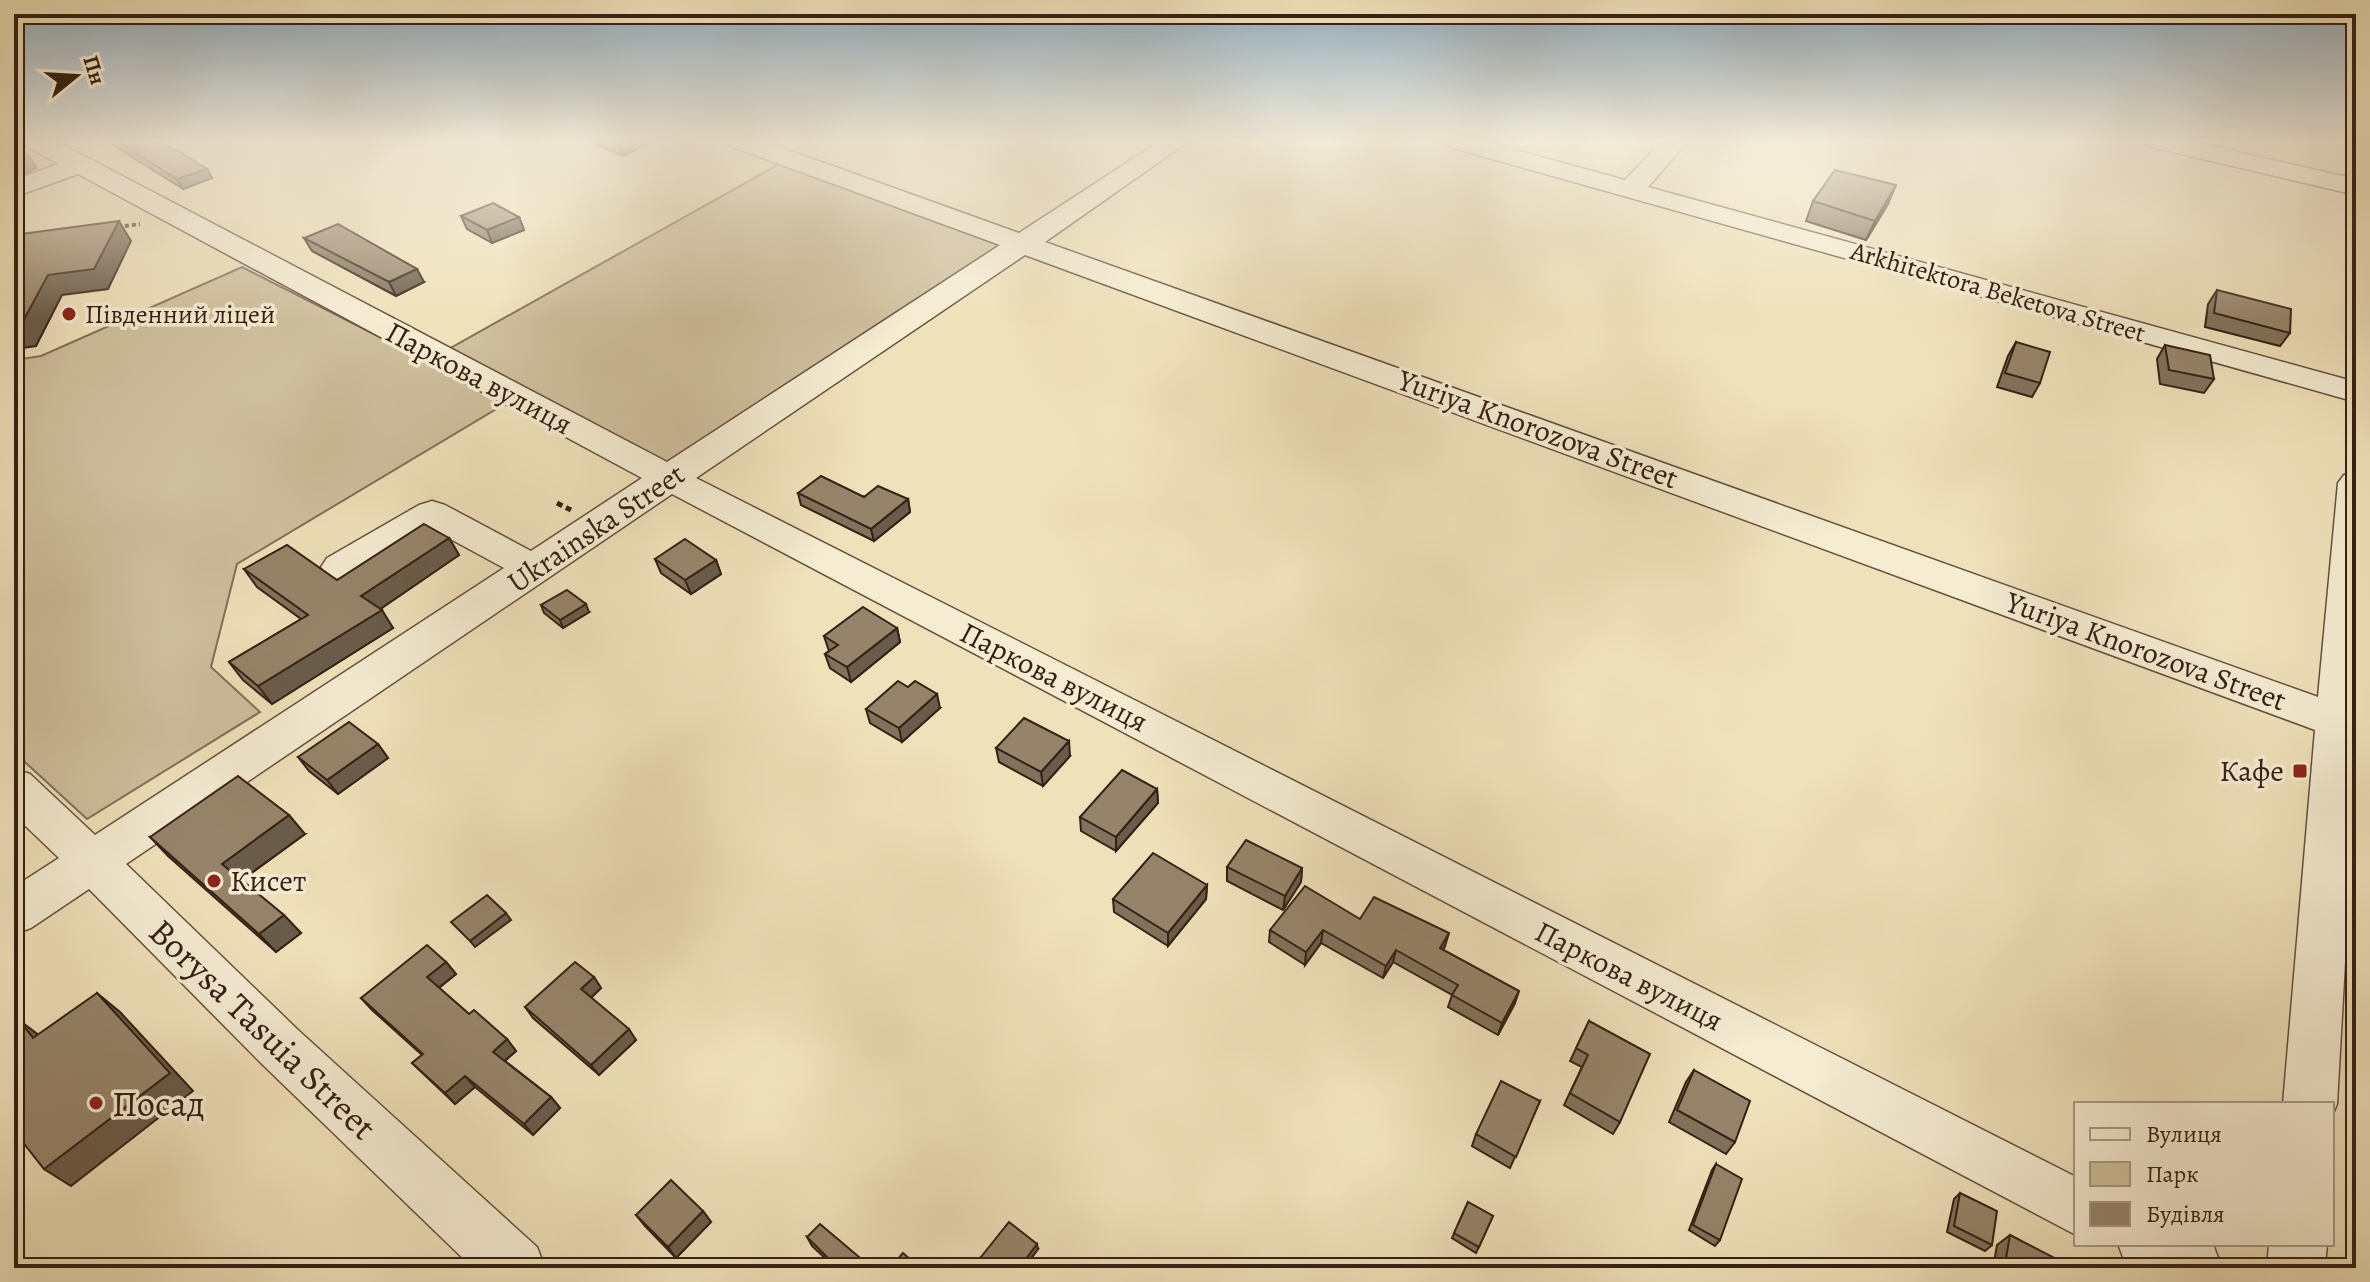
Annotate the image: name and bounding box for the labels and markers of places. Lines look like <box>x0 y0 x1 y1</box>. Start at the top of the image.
place label: Південний ліцей <box>85 297 275 332</box>
marker: Південний ліцей <box>60 305 78 323</box>
place label: Кафе <box>2219 751 2284 791</box>
marker: Кафе <box>2291 762 2309 780</box>
place label: Кисет <box>230 861 306 901</box>
marker: Кисет <box>205 872 223 890</box>
place label: Посад <box>112 1079 205 1128</box>
marker: Посад <box>87 1094 105 1112</box>

